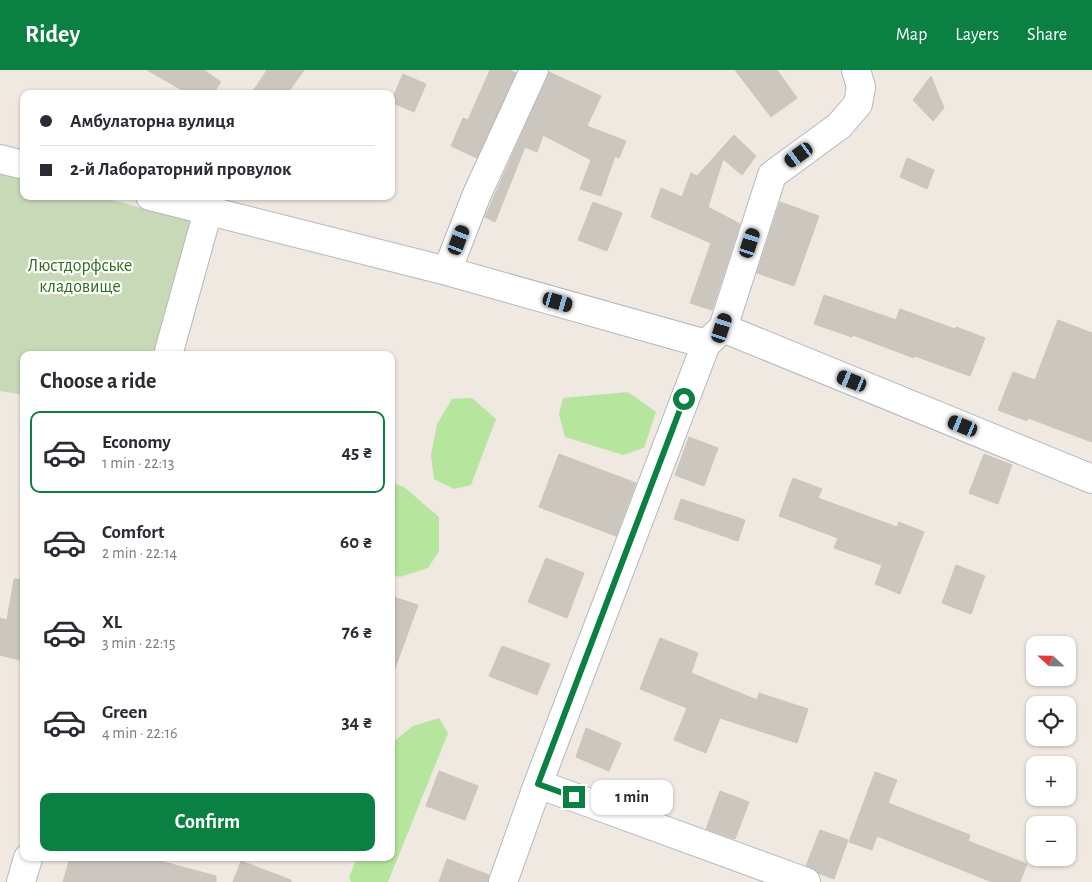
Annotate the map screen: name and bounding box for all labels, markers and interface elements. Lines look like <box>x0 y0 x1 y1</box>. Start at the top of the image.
text: Ridey <box>25 23 80 47</box>
text: Map <box>896 26 927 44</box>
text: Layers <box>955 26 999 44</box>
text: Share <box>1027 26 1067 44</box>
text: Амбулаторна вулиця <box>70 112 235 131</box>
car <box>782 140 815 170</box>
text: 2-й Лабораторний провулок <box>70 160 292 179</box>
car <box>446 223 471 257</box>
car <box>738 226 761 260</box>
park label: Люстдорфське кладовище <box>28 257 132 296</box>
car <box>541 291 574 313</box>
car <box>710 311 733 345</box>
car <box>835 368 868 394</box>
text: Choose a ride <box>40 370 156 392</box>
route start <box>673 388 695 410</box>
car <box>946 413 979 439</box>
icon: car <box>42 430 87 475</box>
text: Economy <box>102 433 171 452</box>
text: 45 ₴ <box>341 443 373 462</box>
text: 1 min · 22:13 <box>102 455 174 471</box>
icon: car <box>42 520 87 565</box>
text: Comfort <box>102 523 164 542</box>
text: 60 ₴ <box>340 533 373 552</box>
text: 2 min · 22:14 <box>102 545 177 561</box>
icon: car <box>42 610 87 655</box>
text: XL <box>102 613 122 632</box>
text: 76 ₴ <box>342 623 373 642</box>
text: 3 min · 22:15 <box>102 635 176 651</box>
north arrow <box>1026 636 1076 686</box>
map controls <box>1026 636 1076 866</box>
button: locate <box>1026 696 1076 746</box>
icon: car <box>42 700 87 745</box>
text: Green <box>102 703 148 722</box>
text: 34 ₴ <box>341 713 373 732</box>
text: 4 min · 22:16 <box>102 725 177 741</box>
button: + <box>1026 756 1076 806</box>
callout: 1 min <box>592 780 674 814</box>
route end <box>563 786 585 808</box>
text: 1 min <box>615 789 649 805</box>
button: Confirm <box>40 793 375 851</box>
button: − <box>1026 816 1076 866</box>

